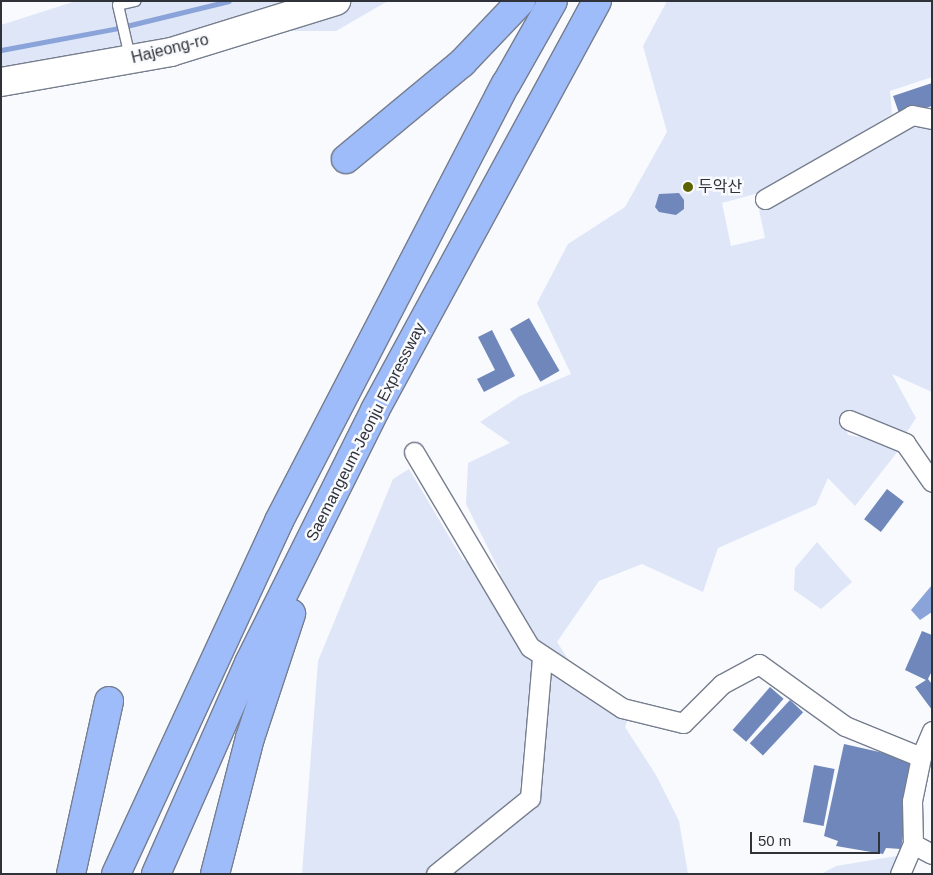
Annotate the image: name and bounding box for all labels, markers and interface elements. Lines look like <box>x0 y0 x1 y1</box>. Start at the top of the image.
street label: Hajeong-ro <box>129 30 211 68</box>
place label: 두악산 <box>698 177 742 197</box>
marker: 두악산 <box>682 181 694 193</box>
street label: Saemangeum-Jeonju Expressway <box>302 319 430 545</box>
scale bar <box>753 822 883 854</box>
text: 50 m <box>758 832 791 849</box>

